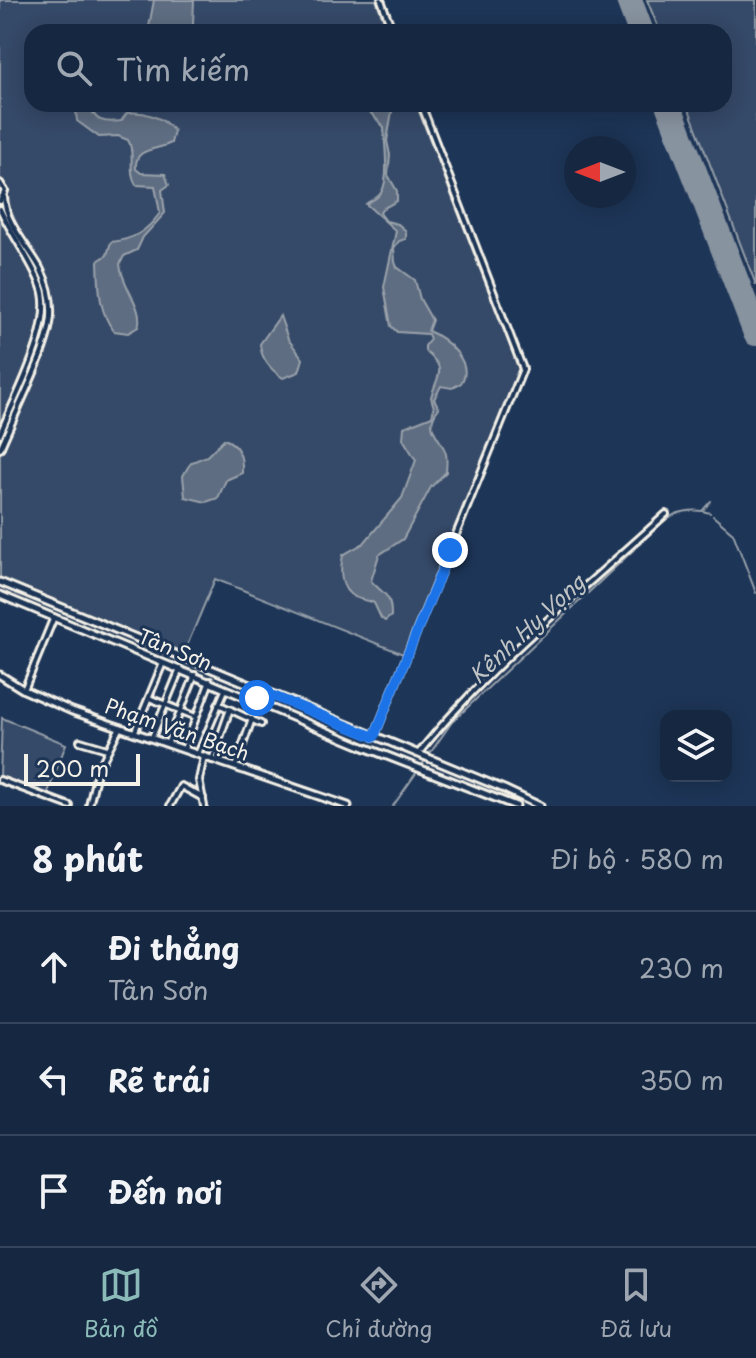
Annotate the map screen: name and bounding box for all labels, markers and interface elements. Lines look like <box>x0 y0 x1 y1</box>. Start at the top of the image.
search box <box>24 24 732 112</box>
icon: search <box>52 46 96 90</box>
text: Tìm kiếm <box>116 46 250 91</box>
north arrow <box>564 136 636 208</box>
route end <box>432 532 468 568</box>
water label: Kênh Hy Vọng <box>461 564 593 690</box>
street label: Tân Sơn <box>134 621 217 677</box>
route start <box>239 680 275 716</box>
street label: Phạm Văn Bạch <box>101 690 254 768</box>
map controls <box>660 710 732 782</box>
button: layers <box>660 710 732 782</box>
scale bar <box>24 750 140 786</box>
text: 200 m <box>36 751 109 784</box>
text: 8 phút <box>32 832 143 884</box>
text: Đi bộ · 580 m <box>551 839 724 878</box>
text: Đi thẳng <box>108 925 240 970</box>
icon: ahead <box>32 945 76 989</box>
text: 230 m <box>639 948 724 987</box>
text: Tân Sơn <box>108 970 208 1009</box>
icon: left <box>32 1057 76 1101</box>
text: Rẽ trái <box>108 1057 210 1102</box>
text: 350 m <box>640 1060 724 1099</box>
icon: arrive <box>32 1169 76 1213</box>
text: Đến nơi <box>108 1169 223 1214</box>
tab: Bản đồ <box>84 1263 158 1344</box>
tab: Chỉ đường <box>325 1263 432 1344</box>
tab: Đã lưu <box>600 1263 672 1344</box>

